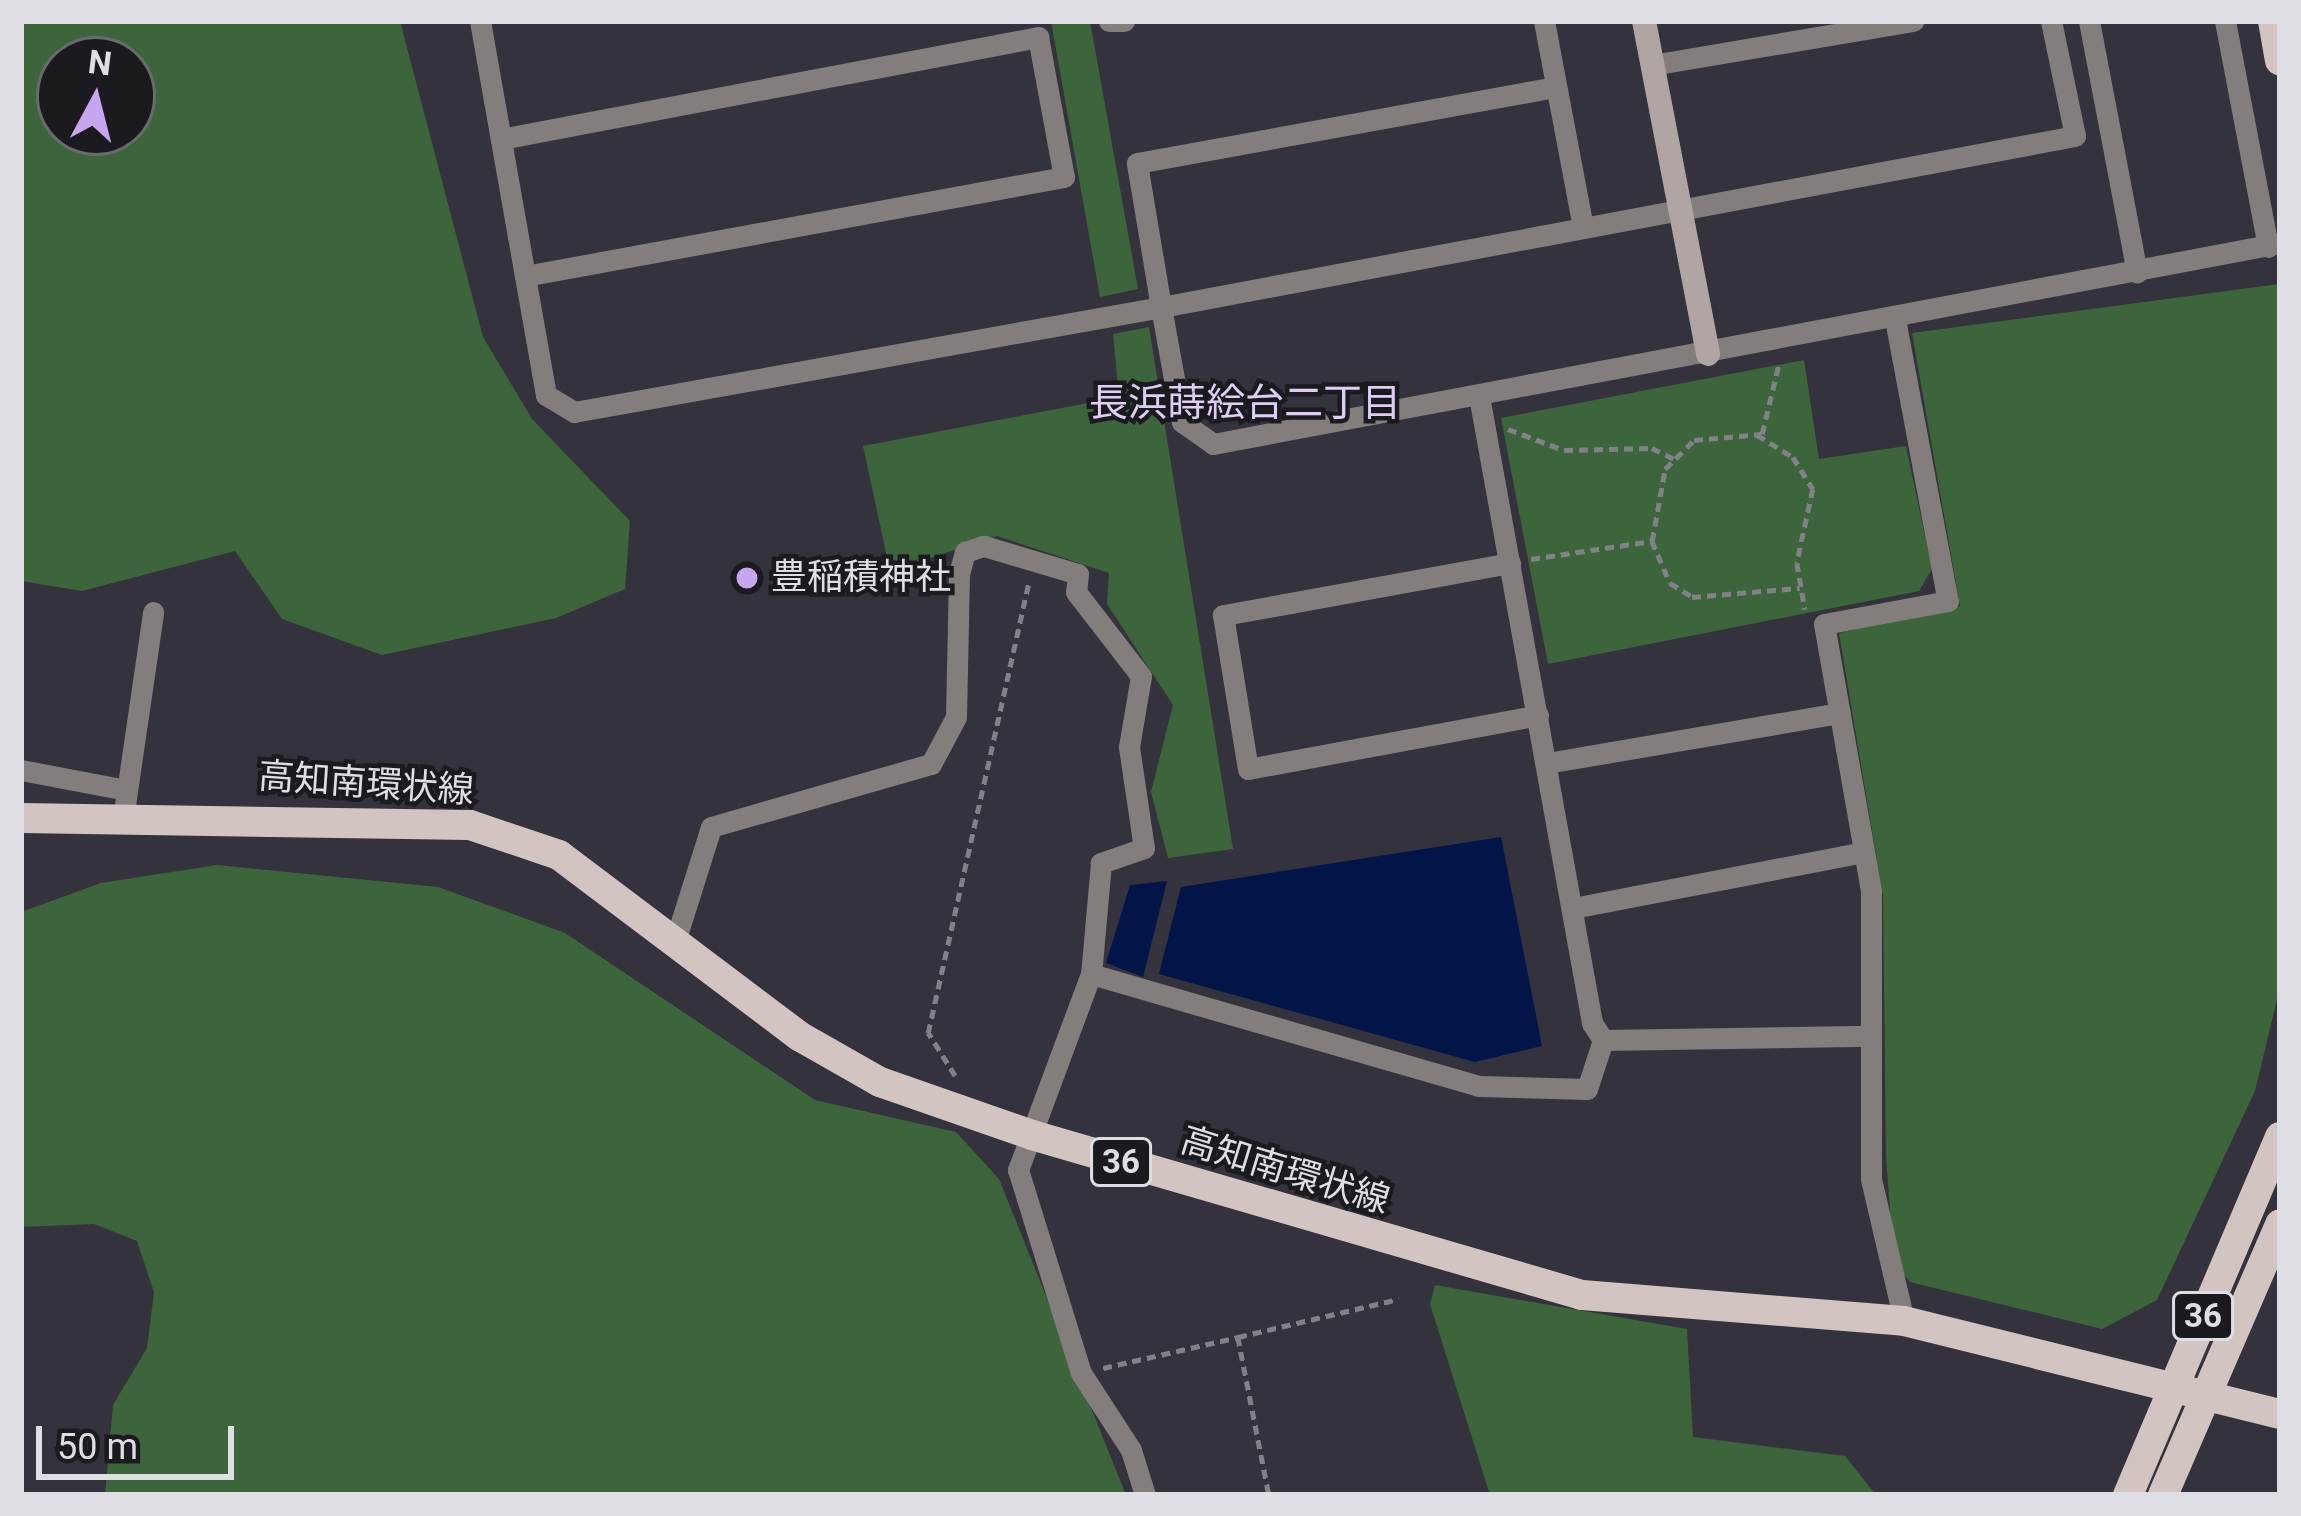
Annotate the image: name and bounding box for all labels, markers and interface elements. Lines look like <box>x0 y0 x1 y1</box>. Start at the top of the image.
north arrow <box>36 36 156 156</box>
text: N <box>86 42 114 84</box>
district label: 長浜蒔絵台二丁目 <box>1089 380 1401 426</box>
place label: 豊稲積神社 <box>771 556 951 600</box>
marker: 豊稲積神社 <box>734 565 760 591</box>
street label: 高知南環状線 <box>257 755 475 813</box>
street label: 高知南環状線 <box>1175 1119 1395 1223</box>
road number: 36 <box>1088 1135 1154 1189</box>
road number: 36 <box>2170 1289 2236 1343</box>
scale bar <box>42 1402 240 1476</box>
text: 50 m <box>57 1426 138 1468</box>

